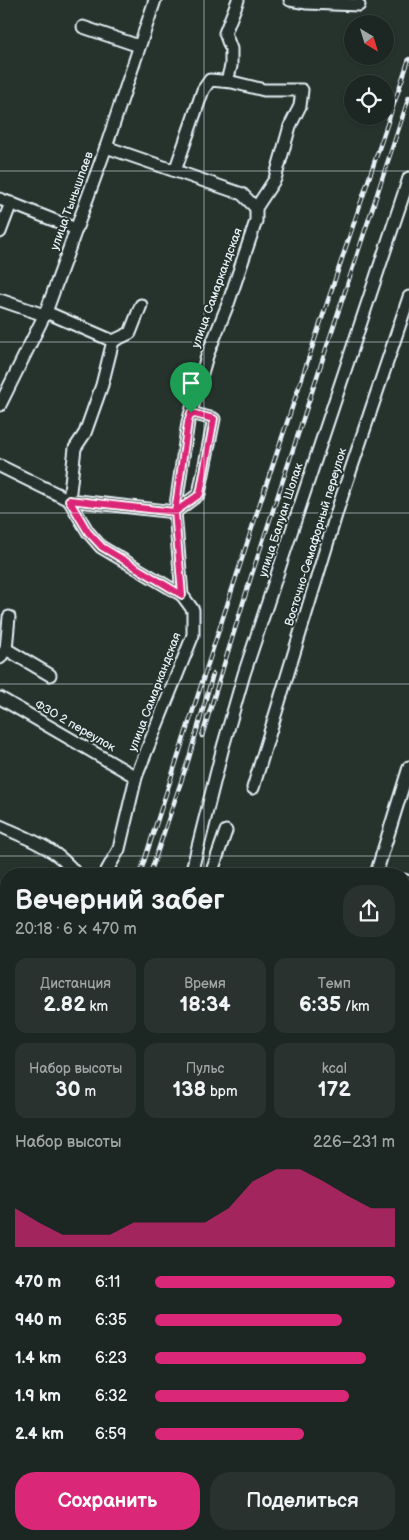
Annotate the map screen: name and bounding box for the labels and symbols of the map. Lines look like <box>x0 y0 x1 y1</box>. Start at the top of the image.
north arrow <box>344 15 394 65</box>
street label: улица Тынышпаев <box>47 149 97 252</box>
street label: улица Самаркандская <box>188 226 246 350</box>
pin <box>170 362 212 413</box>
street label: Восточно-Семафорный переулок <box>282 446 350 628</box>
street label: улица Балуан Шолак <box>255 460 307 579</box>
street label: улица Самаркандская <box>125 630 185 754</box>
street label: ФЗО 2 переулок <box>32 697 119 755</box>

